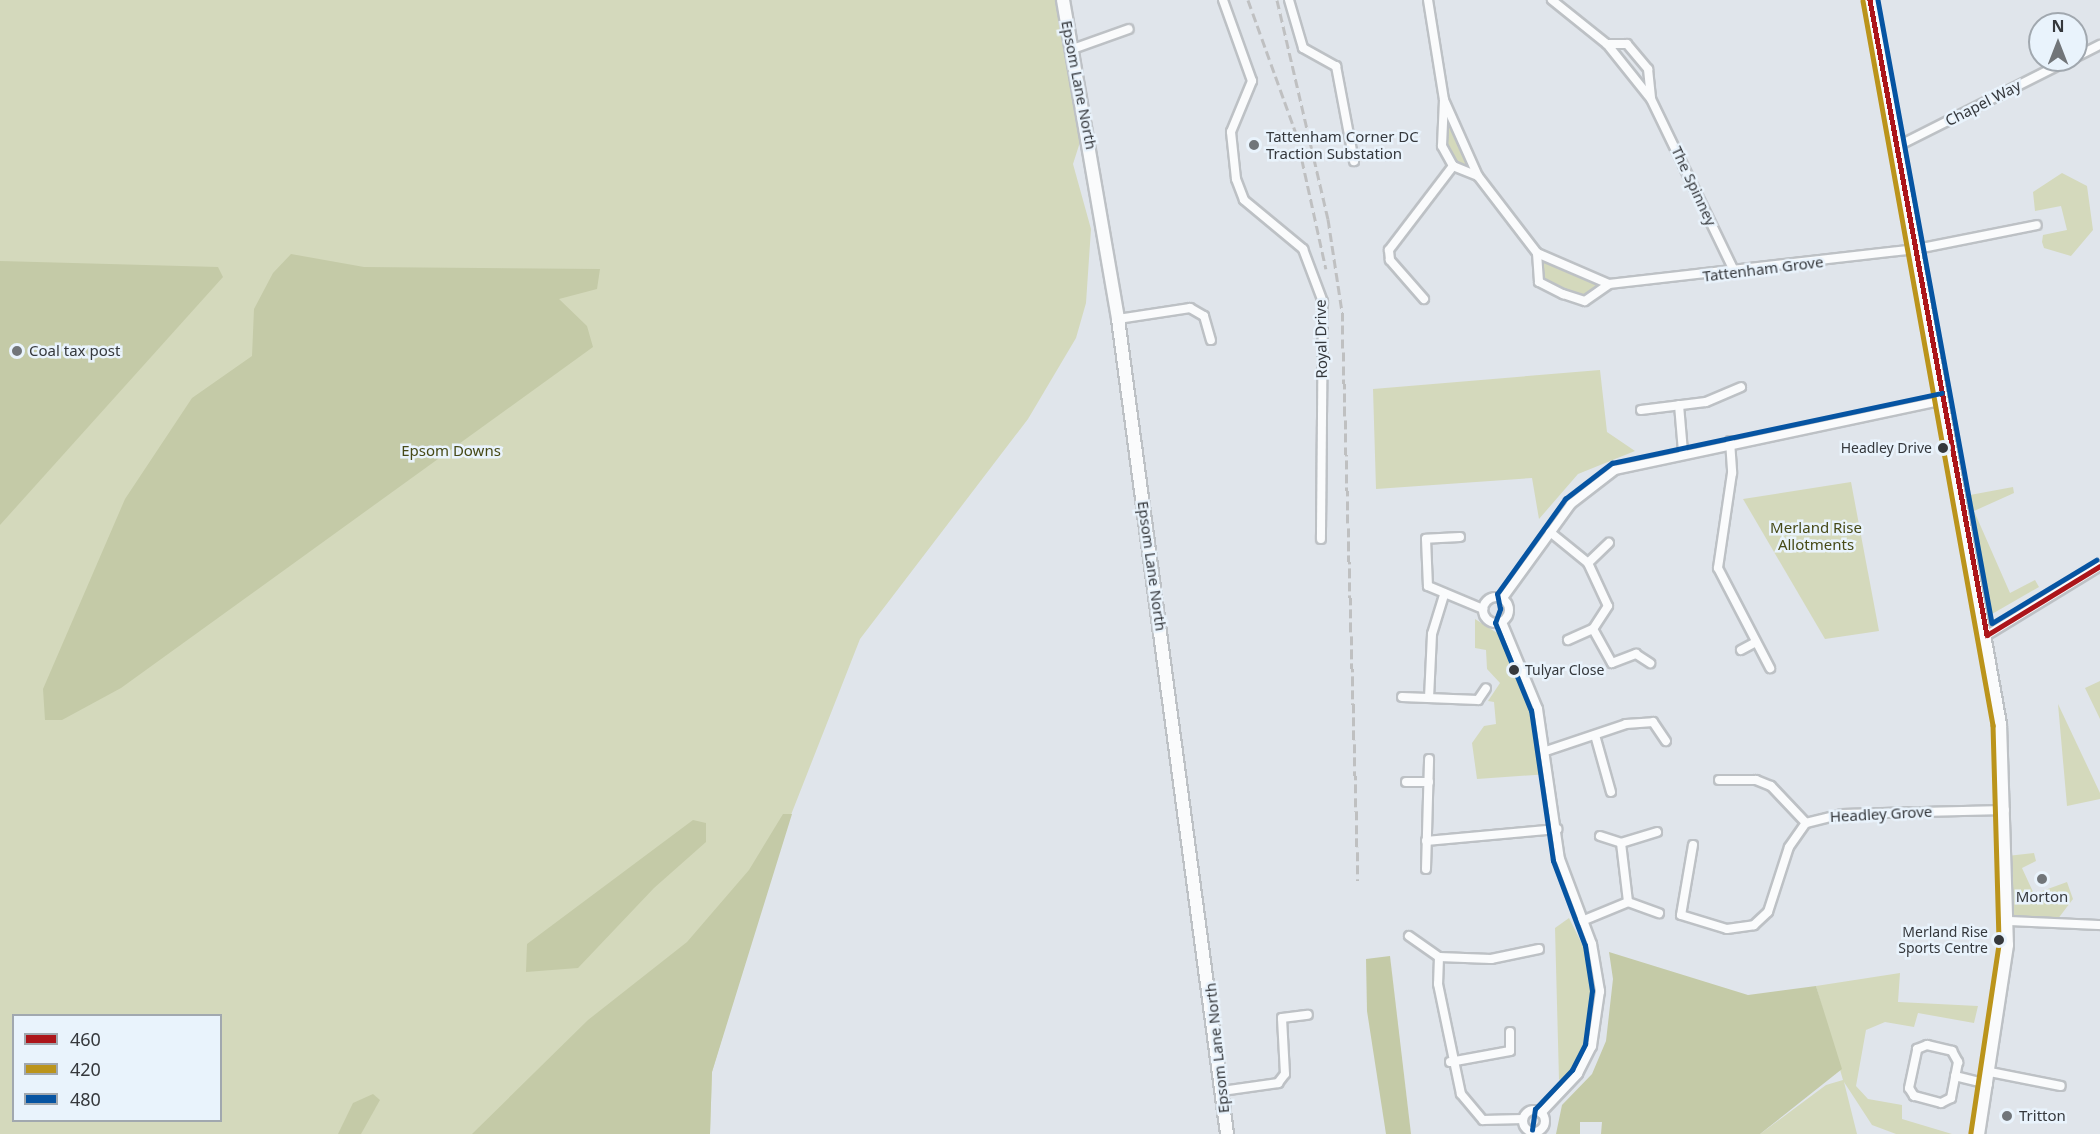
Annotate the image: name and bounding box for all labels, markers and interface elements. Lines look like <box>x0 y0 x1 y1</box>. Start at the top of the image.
north arrow <box>2028 12 2088 72</box>
text: N <box>2051 15 2065 37</box>
street label: Epsom Lane North <box>1058 19 1100 151</box>
street label: Chapel Way <box>1942 76 2024 130</box>
place label: Tattenham Corner DC Traction Substation <box>1266 127 1419 162</box>
marker: Tattenham Corner DC Traction Substation <box>1247 138 1261 152</box>
street label: The Spinney <box>1668 143 1720 229</box>
street label: Tattenham Grove <box>1702 253 1824 285</box>
street label: Royal Drive <box>1311 299 1331 379</box>
place label: Coal tax post <box>29 342 120 360</box>
marker: Coal tax post <box>10 344 24 358</box>
place label: Headley Drive <box>1841 440 1932 456</box>
park label: Epsom Downs <box>401 442 501 460</box>
marker: Headley Drive <box>1937 442 1949 454</box>
street label: Epsom Lane North <box>1134 500 1170 632</box>
park label: Merland Rise Allotments <box>1770 518 1862 553</box>
place label: Tulyar Close <box>1525 662 1604 678</box>
marker: Tulyar Close <box>1508 664 1520 676</box>
street label: Headley Grove <box>1829 802 1933 826</box>
marker: Morton <box>2035 872 2049 886</box>
place label: Morton <box>2016 888 2068 906</box>
place label: Merland Rise Sports Centre <box>1898 924 1988 957</box>
marker: Merland Rise Sports Centre <box>1993 934 2005 946</box>
street label: Epsom Lane North <box>1201 982 1233 1114</box>
legend <box>12 1014 222 1122</box>
text: 460 <box>70 1027 101 1051</box>
text: 420 <box>70 1057 101 1081</box>
text: 480 <box>70 1087 101 1111</box>
place label: Tritton <box>2019 1107 2066 1125</box>
marker: Tritton <box>2000 1109 2014 1123</box>

